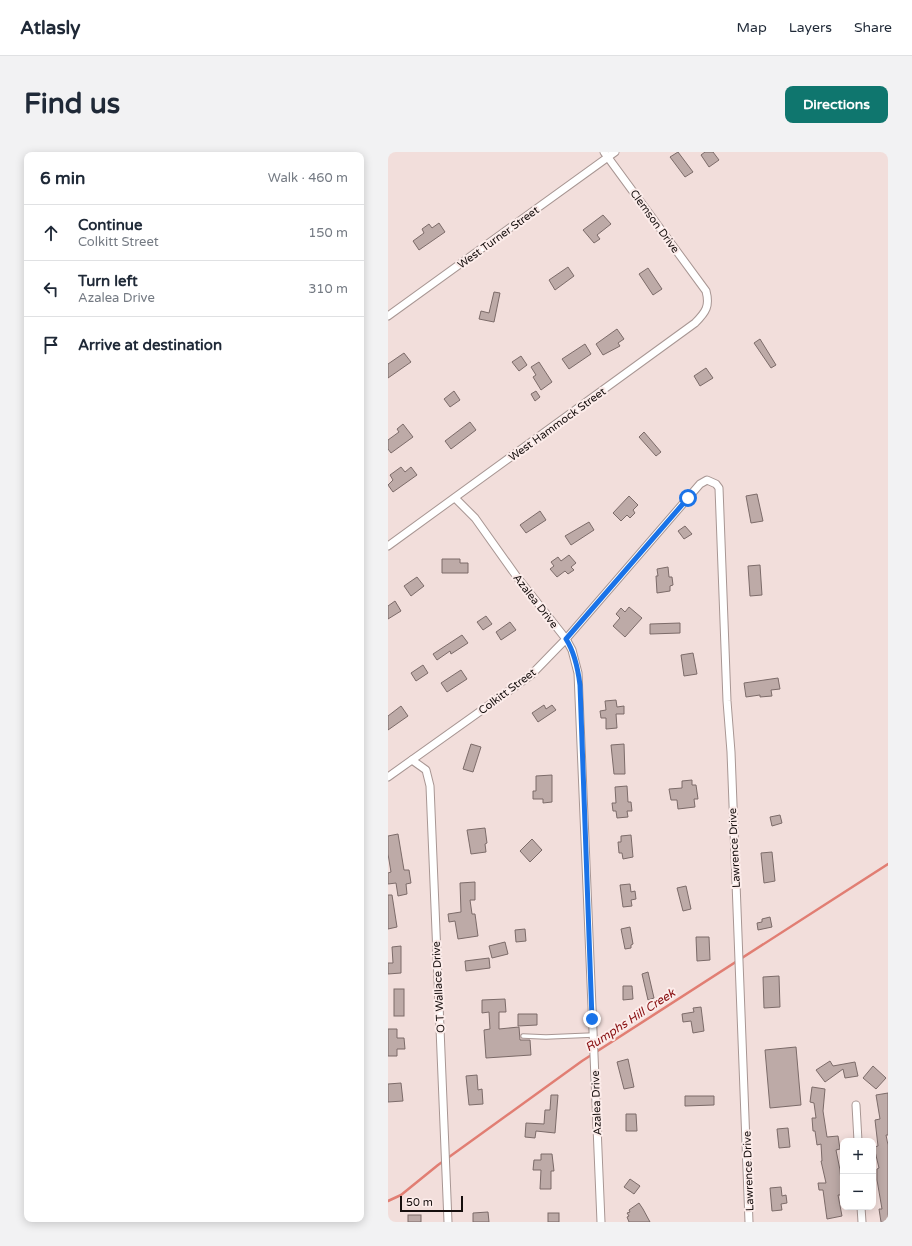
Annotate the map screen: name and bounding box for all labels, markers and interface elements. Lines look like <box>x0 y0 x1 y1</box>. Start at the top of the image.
text: Atlasly <box>20 17 80 39</box>
text: Map <box>737 19 767 36</box>
text: Layers <box>789 19 832 36</box>
text: Share <box>854 19 892 36</box>
button: Directions <box>785 86 888 123</box>
text: Find us <box>24 87 120 121</box>
text: 6 min <box>40 168 85 189</box>
text: Walk · 460 m <box>268 170 348 186</box>
street label: Clemson Drive <box>627 187 682 256</box>
street label: West Turner Street <box>455 203 542 271</box>
text: Continue <box>78 216 142 234</box>
icon: ahead <box>40 222 62 244</box>
text: 150 m <box>308 225 348 241</box>
text: Colkitt Street <box>78 234 159 250</box>
text: Turn left <box>78 272 138 290</box>
icon: left <box>40 278 62 300</box>
text: 310 m <box>308 281 348 297</box>
text: Azalea Drive <box>78 290 155 306</box>
icon: arrive <box>40 334 62 356</box>
text: Arrive at destination <box>78 336 222 354</box>
street label: West Hammock Street <box>506 385 608 464</box>
route start <box>679 489 697 507</box>
street label: Azalea Drive <box>510 572 561 631</box>
street label: Colkitt Street <box>476 666 539 717</box>
street label: Lawrence Drive <box>726 808 743 888</box>
street label: O T Wallace Drive <box>430 941 447 1033</box>
water label: Rumphs Hill Creek <box>582 985 679 1054</box>
route end <box>583 1010 601 1028</box>
street label: Azalea Drive <box>589 1070 604 1136</box>
street label: Lawrence Drive <box>741 1131 756 1211</box>
map controls <box>840 1138 876 1210</box>
button: + <box>840 1138 876 1174</box>
button: − <box>840 1174 876 1210</box>
scale bar <box>400 1194 463 1213</box>
text: 50 m <box>406 1196 433 1209</box>

